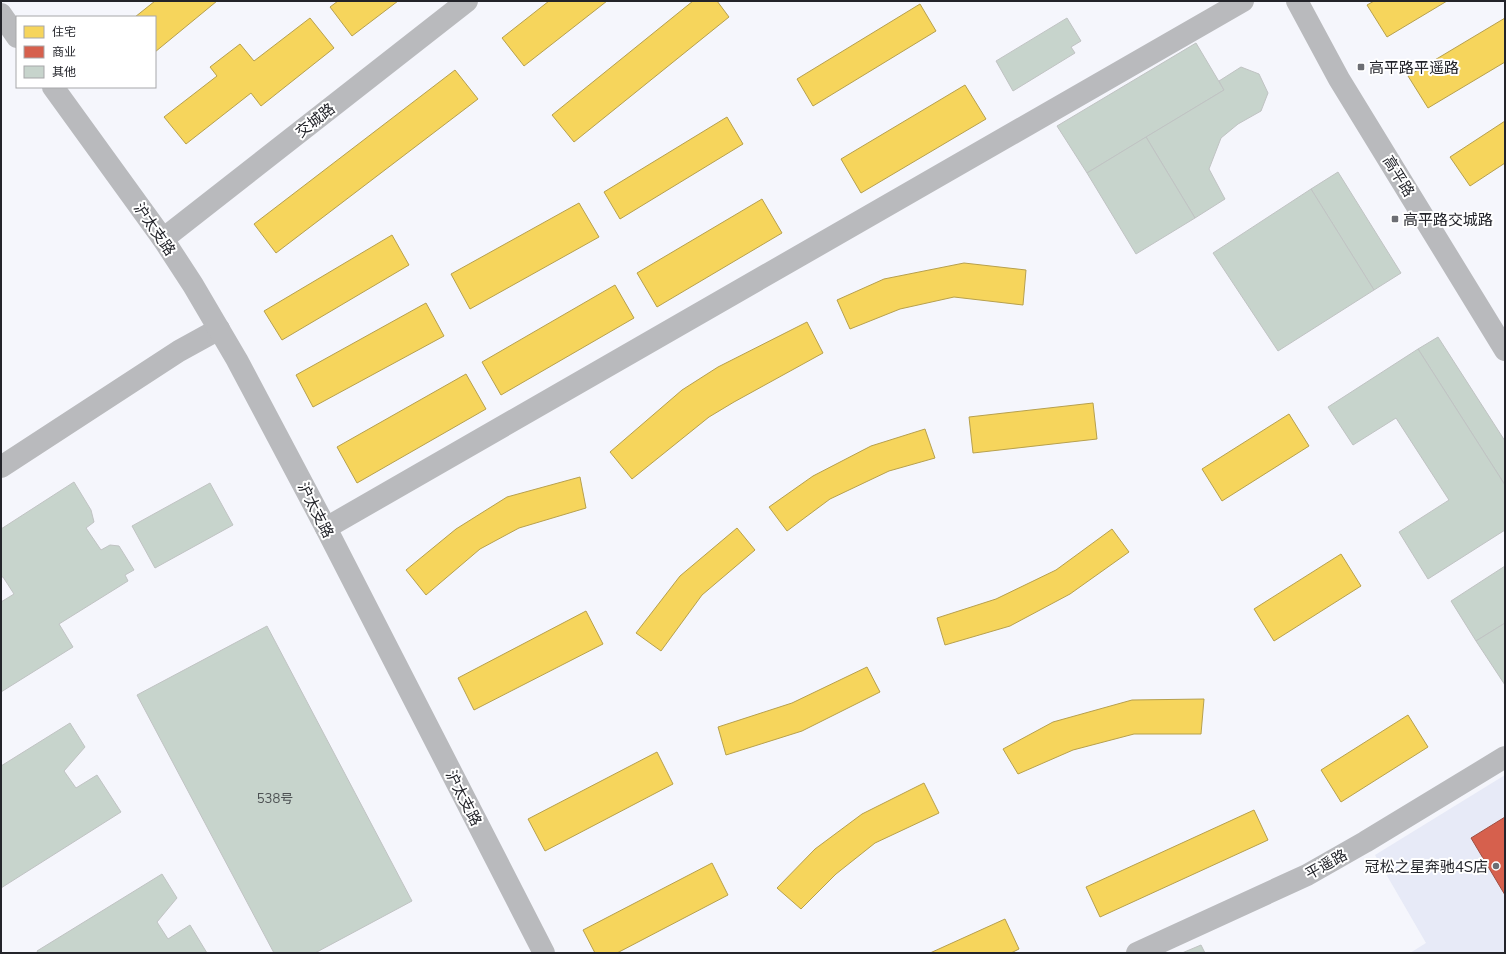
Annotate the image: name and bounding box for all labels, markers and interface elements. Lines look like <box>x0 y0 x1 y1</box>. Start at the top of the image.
legend <box>16 16 156 88</box>
text: 住宅 <box>52 24 76 39</box>
text: 商业 <box>52 44 76 59</box>
place label: 高平路平遥路 <box>1369 58 1459 77</box>
marker: 高平路平遥路 <box>1356 62 1366 72</box>
text: 其他 <box>52 64 76 79</box>
street label: 交城路 <box>291 99 339 141</box>
street label: 高平路 <box>1379 152 1419 200</box>
street label: 沪太支路 <box>130 199 180 259</box>
place label: 高平路交城路 <box>1403 210 1493 229</box>
marker: 高平路交城路 <box>1390 214 1400 224</box>
street label: 沪太支路 <box>294 479 338 541</box>
street label: 沪太支路 <box>442 767 486 829</box>
house number: 538号 <box>257 790 293 806</box>
street label: 平遥路 <box>1302 845 1350 883</box>
place label: 冠松之星奔驰4S店 <box>1365 857 1488 876</box>
marker: 冠松之星奔驰4S店 <box>1491 861 1501 871</box>

